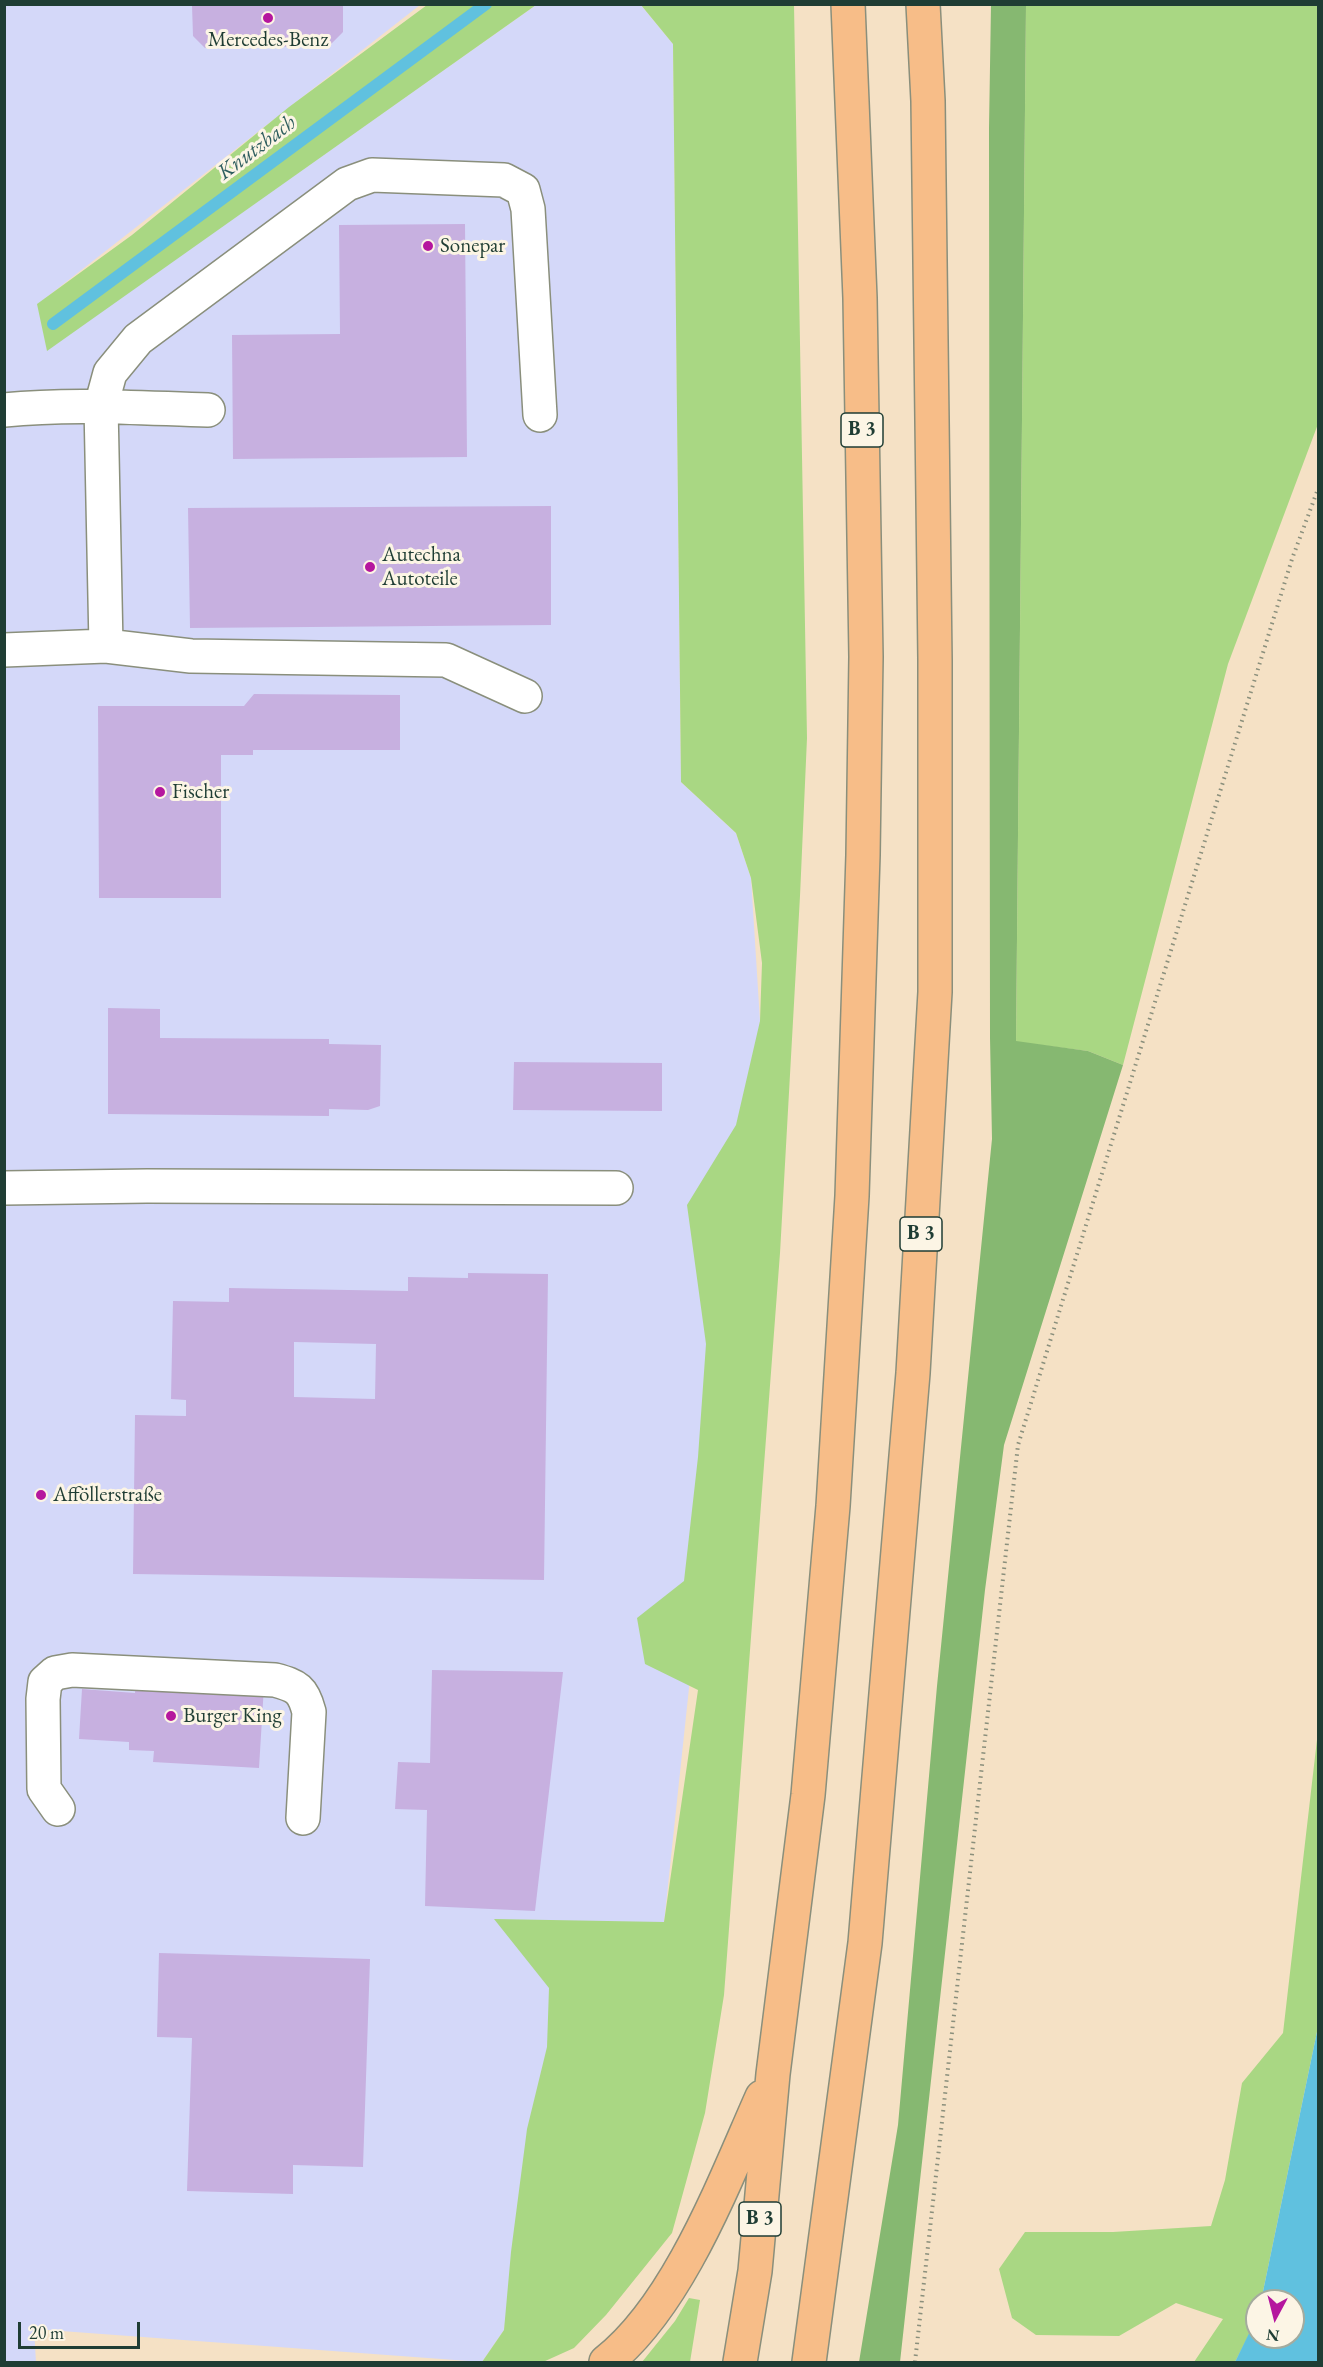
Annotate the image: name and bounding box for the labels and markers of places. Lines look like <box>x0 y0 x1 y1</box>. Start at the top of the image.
marker: Mercedes-Benz <box>261 11 275 25</box>
place label: Mercedes-Benz <box>208 27 328 53</box>
place label: Sonepar <box>440 233 505 259</box>
marker: Sonepar <box>421 239 435 253</box>
place label: Autechna Autoteile <box>382 542 461 592</box>
marker: Autechna Autoteile <box>363 560 377 574</box>
place label: Fischer <box>172 779 229 805</box>
marker: Fischer <box>153 785 167 799</box>
place label: Afföllerstraße <box>53 1482 162 1508</box>
marker: Afföllerstraße <box>34 1488 48 1502</box>
place label: Burger King <box>183 1703 282 1729</box>
marker: Burger King <box>164 1709 178 1723</box>

